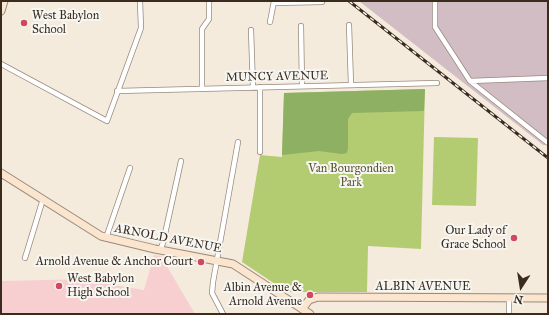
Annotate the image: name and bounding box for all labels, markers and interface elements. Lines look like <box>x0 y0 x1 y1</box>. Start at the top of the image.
place label: West Babylon School <box>32 9 99 37</box>
marker: West Babylon School <box>19 18 29 28</box>
street label: MUNCY AVENUE <box>226 69 328 85</box>
park label: Van Bourgondien Park <box>308 162 394 190</box>
street label: ARNOLD AVENUE <box>113 222 223 256</box>
place label: Our Lady of Grace School <box>441 224 506 252</box>
marker: Our Lady of Grace School <box>509 233 519 243</box>
place label: Arnold Avenue & Anchor Court <box>36 255 193 269</box>
marker: Arnold Avenue & Anchor Court <box>196 257 206 267</box>
north arrow <box>501 267 541 307</box>
place label: West Babylon High School <box>67 272 134 300</box>
street label: ALBIN AVENUE <box>375 280 471 294</box>
marker: West Babylon High School <box>54 281 64 291</box>
place label: Albin Avenue & Arnold Avenue <box>224 281 302 309</box>
marker: Albin Avenue & Arnold Avenue <box>305 290 315 300</box>
text: N <box>512 292 524 307</box>

